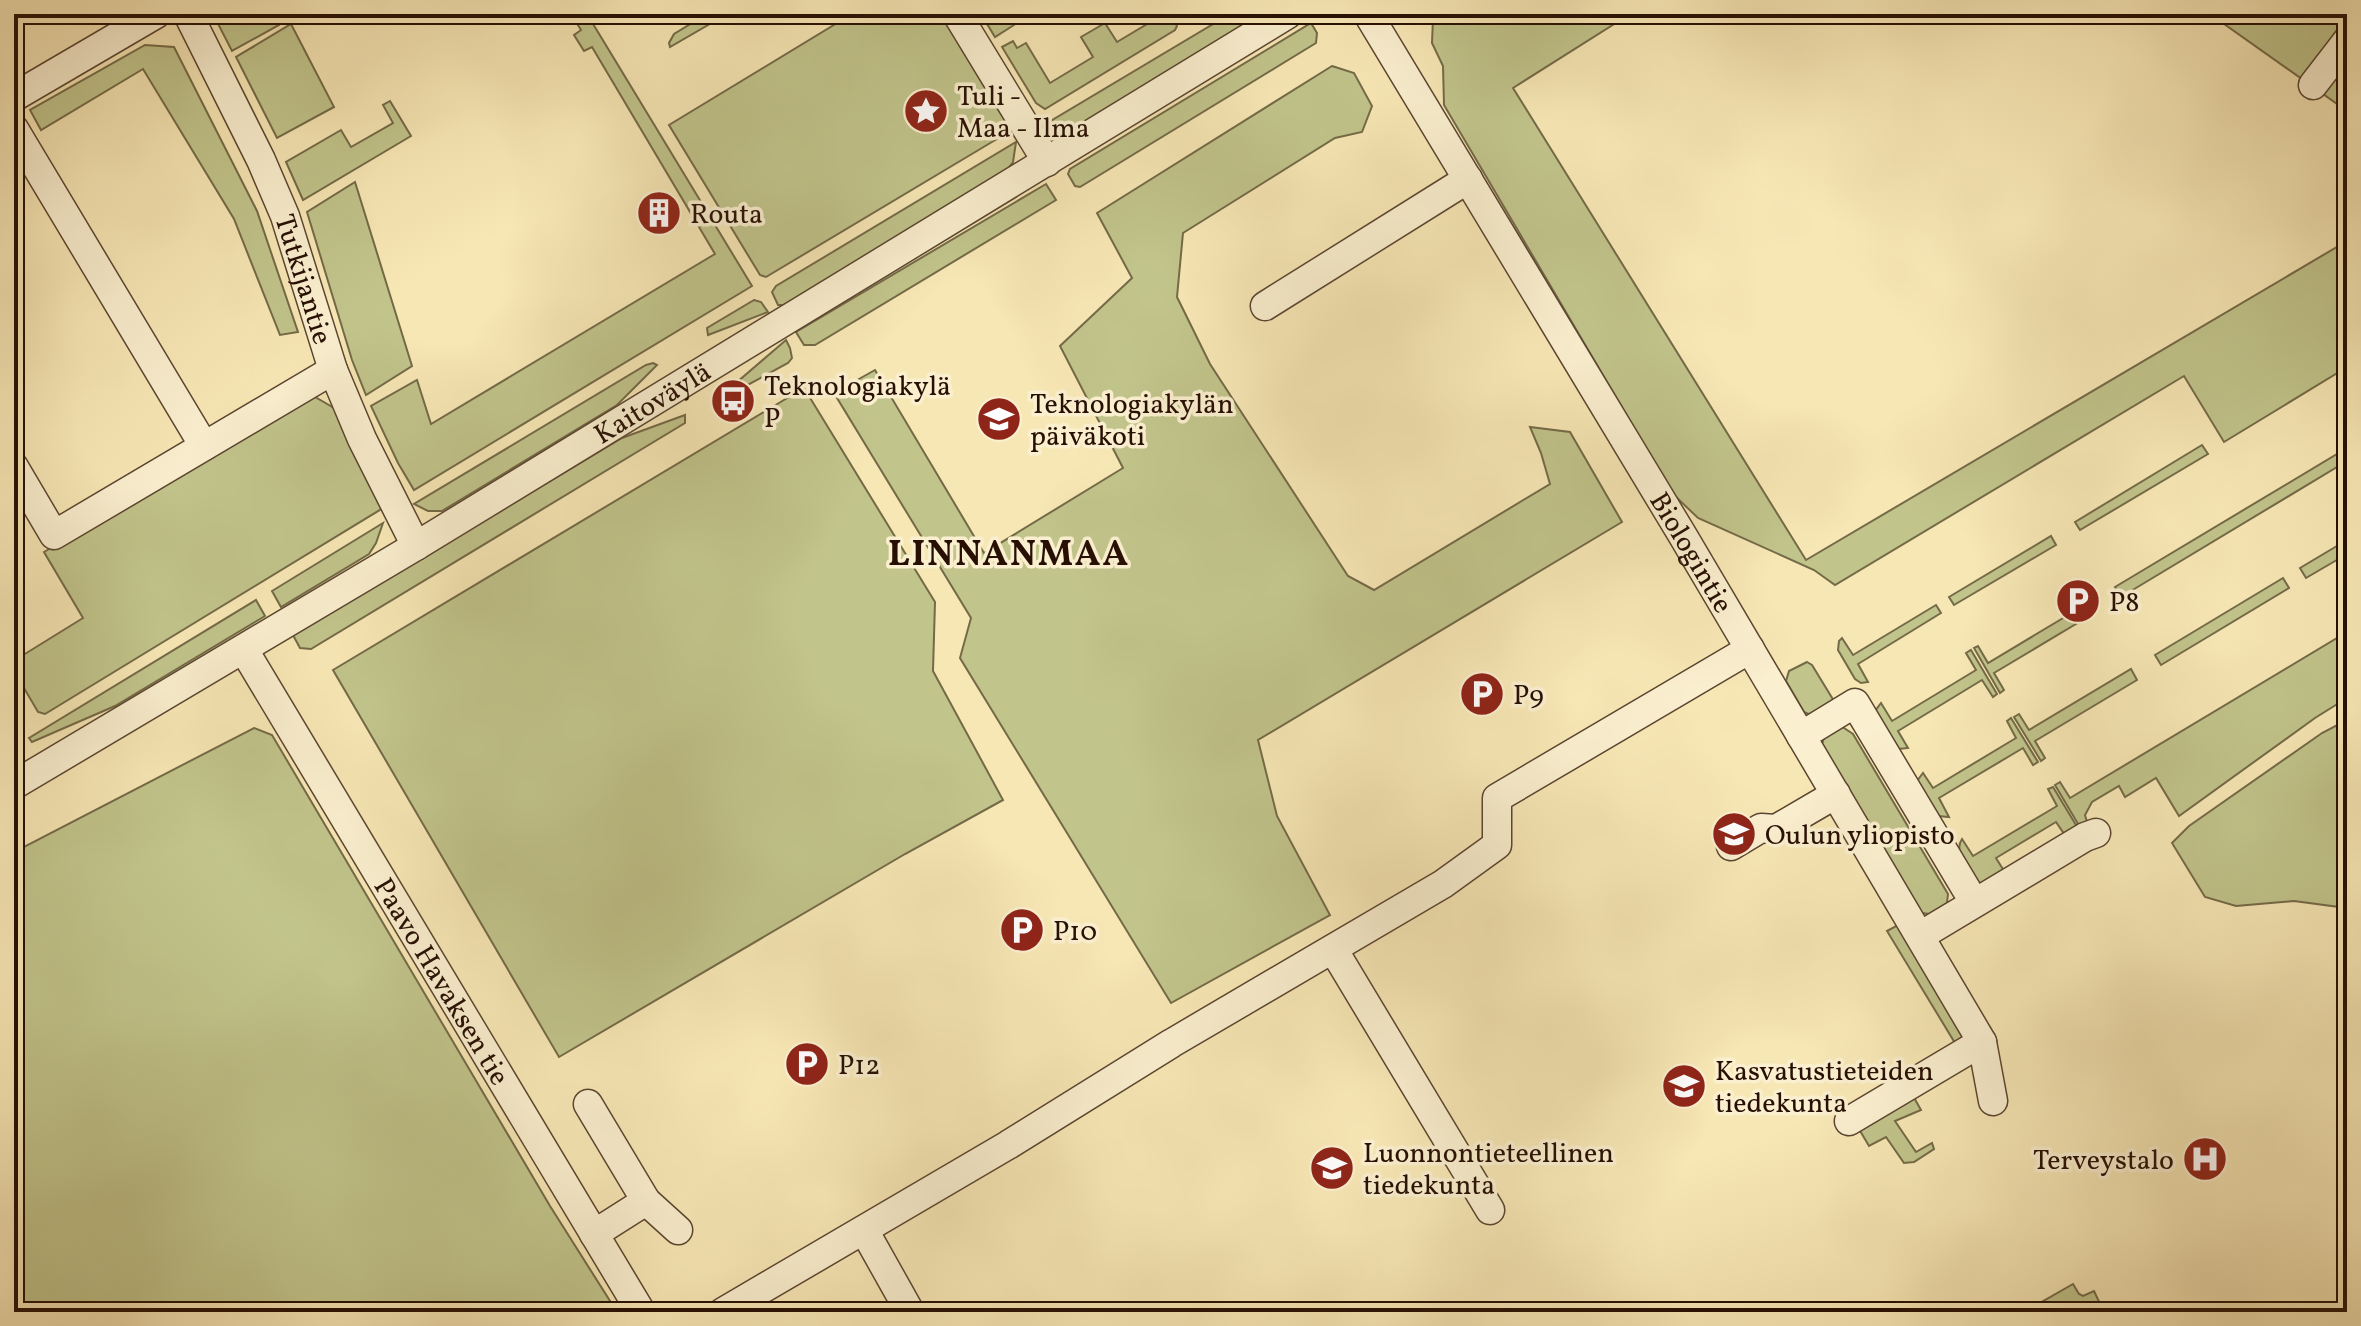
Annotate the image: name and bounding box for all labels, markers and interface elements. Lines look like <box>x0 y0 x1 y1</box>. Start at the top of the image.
place label: Tuli - Maa - Ilma <box>957 78 1090 149</box>
place icon: Tuli - Maa - Ilma <box>902 87 950 135</box>
building icon: Routa <box>635 189 683 237</box>
place label: Routa <box>690 196 763 235</box>
street label: Tutkijantie <box>264 210 341 349</box>
street label: Kaitoväylä <box>587 353 719 455</box>
place label: Teknologiakylä P <box>764 368 951 439</box>
bus stop icon: Teknologiakylä P <box>709 377 757 425</box>
place label: Teknologiakylän päiväkoti <box>1030 386 1234 457</box>
school or university icon: Teknologiakylän päiväkoti <box>975 395 1023 443</box>
street label: Biologintie <box>1639 485 1741 621</box>
district label: LINNANMAA <box>888 531 1130 581</box>
parking icon: P8 <box>2054 577 2102 625</box>
place label: P8 <box>2109 584 2140 623</box>
parking icon: P9 <box>1458 670 1506 718</box>
place label: P9 <box>1513 677 1544 716</box>
school or university icon: Oulun yliopisto <box>1710 810 1758 858</box>
place label: Oulun yliopisto <box>1765 817 1955 856</box>
street label: Paavo Havaksen tie <box>363 871 518 1093</box>
parking icon: P10 <box>998 906 1046 954</box>
place label: P10 <box>1053 913 1097 952</box>
parking icon: P12 <box>783 1040 831 1088</box>
place label: P12 <box>838 1047 880 1086</box>
place label: Kasvatustieteiden tiedekunta <box>1715 1053 1934 1124</box>
school or university icon: Kasvatustieteiden tiedekunta <box>1660 1062 1708 1110</box>
place label: Luonnontieteellinen tiedekunta <box>1363 1135 1614 1206</box>
hospital icon: Terveystalo <box>2181 1135 2229 1183</box>
place label: Terveystalo <box>2033 1142 2174 1181</box>
school or university icon: Luonnontieteellinen tiedekunta <box>1308 1144 1356 1192</box>

